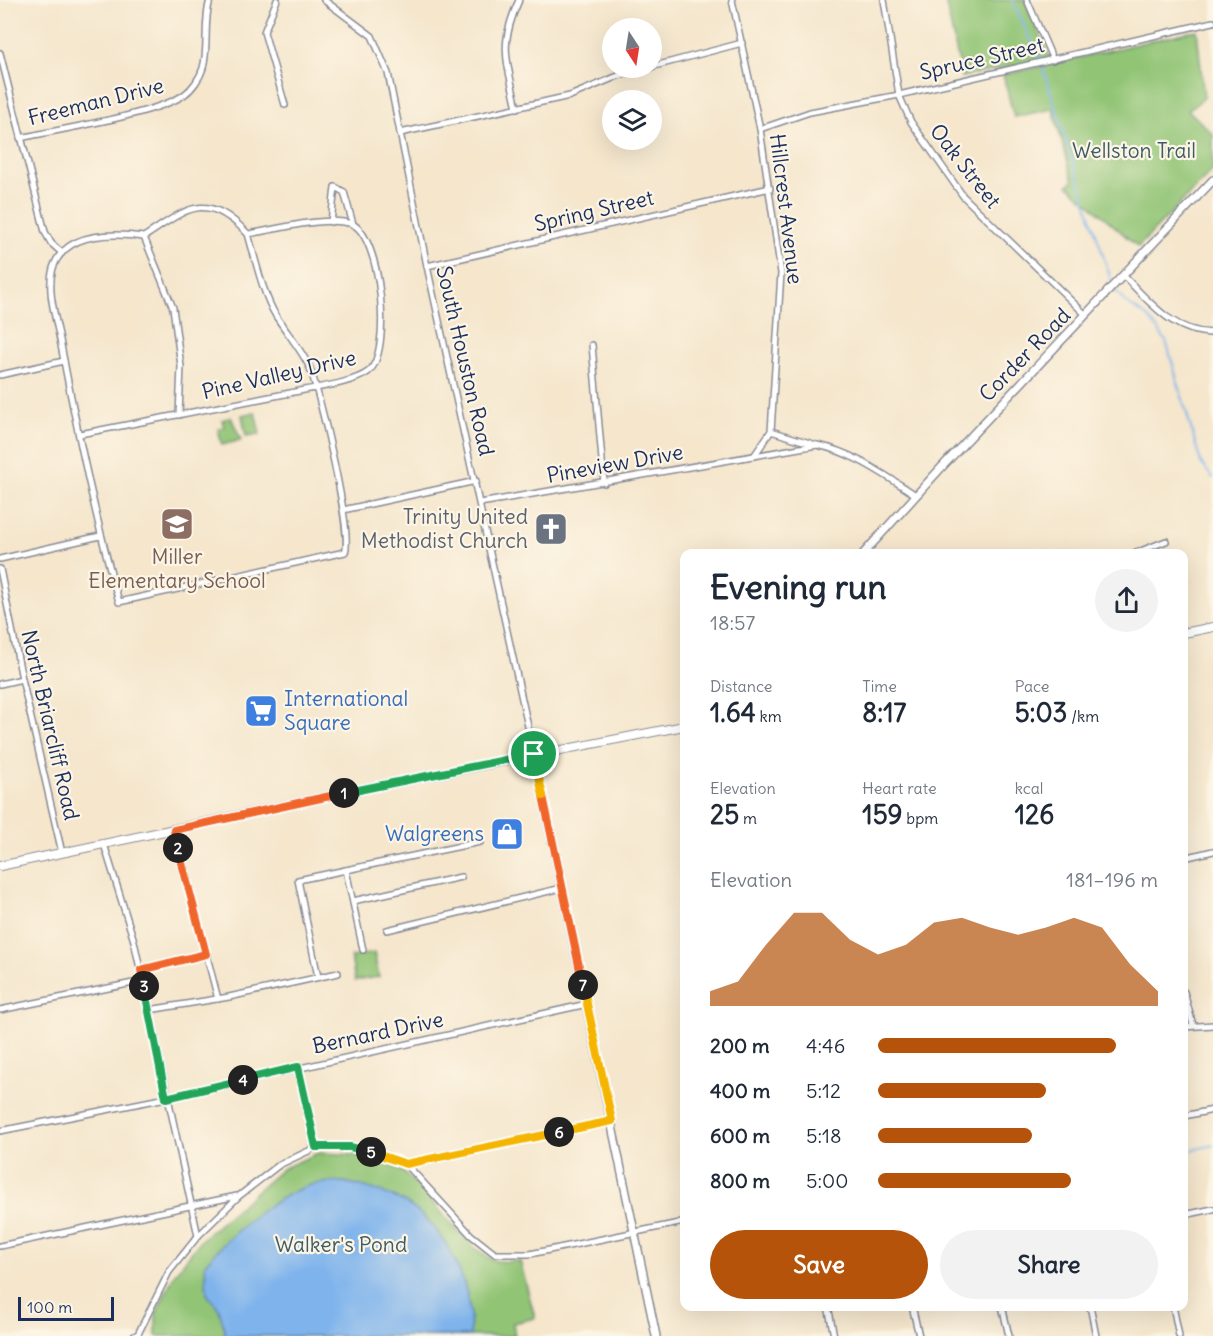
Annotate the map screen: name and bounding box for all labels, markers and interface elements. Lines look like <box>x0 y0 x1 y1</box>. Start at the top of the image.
north arrow <box>602 18 662 78</box>
map controls <box>602 18 662 150</box>
street label: Spruce Street <box>917 31 1047 86</box>
street label: Freeman Drive <box>25 72 166 131</box>
button: layers <box>602 90 662 150</box>
street label: Oak Street <box>924 118 1007 213</box>
street label: Hillcrest Avenue <box>764 132 809 286</box>
park label: Wellston Trail <box>1072 137 1196 164</box>
street label: Spring Street <box>531 184 656 237</box>
street label: South Houston Road <box>431 263 500 458</box>
street label: Corder Road <box>973 302 1076 407</box>
street label: Pine Valley Drive <box>199 344 359 405</box>
street label: Pineview Drive <box>545 438 685 489</box>
place label: Trinity United Methodist Church <box>361 503 528 554</box>
school or university icon: Miller Elementary School <box>159 506 195 542</box>
church icon: Trinity United Methodist Church <box>533 511 569 547</box>
place label: Miller Elementary School <box>88 543 266 594</box>
text: Evening run <box>710 566 886 608</box>
button: share <box>1095 569 1158 632</box>
text: 18:57 <box>710 610 755 635</box>
street label: North Briarcliff Road <box>15 627 86 823</box>
text: Distance <box>710 676 772 696</box>
text: Time <box>862 676 897 696</box>
text: Pace <box>1015 676 1049 696</box>
place label: International Square <box>284 685 408 736</box>
supermarket icon: International Square <box>243 693 279 729</box>
text: 1.64 <box>710 696 756 729</box>
text: 8:17 <box>862 696 906 729</box>
text: 5:03 <box>1015 696 1067 729</box>
text: km <box>756 706 782 726</box>
text: /km <box>1067 706 1099 726</box>
pin <box>508 728 559 779</box>
icon: arrive <box>517 737 550 770</box>
pin: 1 <box>329 778 359 808</box>
text: Elevation <box>710 778 776 798</box>
text: Heart rate <box>862 778 937 798</box>
text: kcal <box>1015 778 1043 798</box>
text: 1 <box>341 783 347 803</box>
text: 25 <box>710 798 739 831</box>
text: 159 <box>862 798 903 831</box>
text: 126 <box>1015 798 1054 831</box>
text: m <box>739 808 757 828</box>
text: bpm <box>903 808 938 828</box>
shop icon: Walgreens <box>489 816 525 852</box>
place label: Walgreens <box>385 820 484 847</box>
pin: 2 <box>163 833 193 863</box>
text: 2 <box>174 838 182 858</box>
text: Elevation <box>710 867 792 892</box>
text: 181–196 m <box>1066 867 1158 892</box>
pin: 7 <box>568 970 598 1000</box>
pin: 3 <box>129 971 159 1001</box>
text: 7 <box>579 975 587 995</box>
text: 3 <box>139 976 149 996</box>
street label: Bernard Drive <box>310 1005 446 1060</box>
text: 200 m <box>710 1033 770 1058</box>
text: 4:46 <box>806 1033 845 1058</box>
pin: 4 <box>228 1065 258 1095</box>
text: 4 <box>238 1070 248 1090</box>
text: 400 m <box>710 1078 770 1103</box>
text: 5:12 <box>806 1078 841 1103</box>
pin: 6 <box>544 1117 574 1147</box>
text: 6 <box>554 1122 564 1142</box>
text: 600 m <box>710 1123 770 1148</box>
text: 5:18 <box>806 1123 841 1148</box>
pin: 5 <box>356 1137 386 1167</box>
text: 5 <box>366 1142 376 1162</box>
text: 800 m <box>710 1168 770 1193</box>
text: 5:00 <box>806 1168 848 1193</box>
button: Save <box>710 1230 928 1299</box>
button: Share <box>940 1230 1158 1299</box>
park label: Walker's Pond <box>275 1231 407 1258</box>
scale bar <box>18 1294 114 1322</box>
text: 100 m <box>27 1297 72 1317</box>

